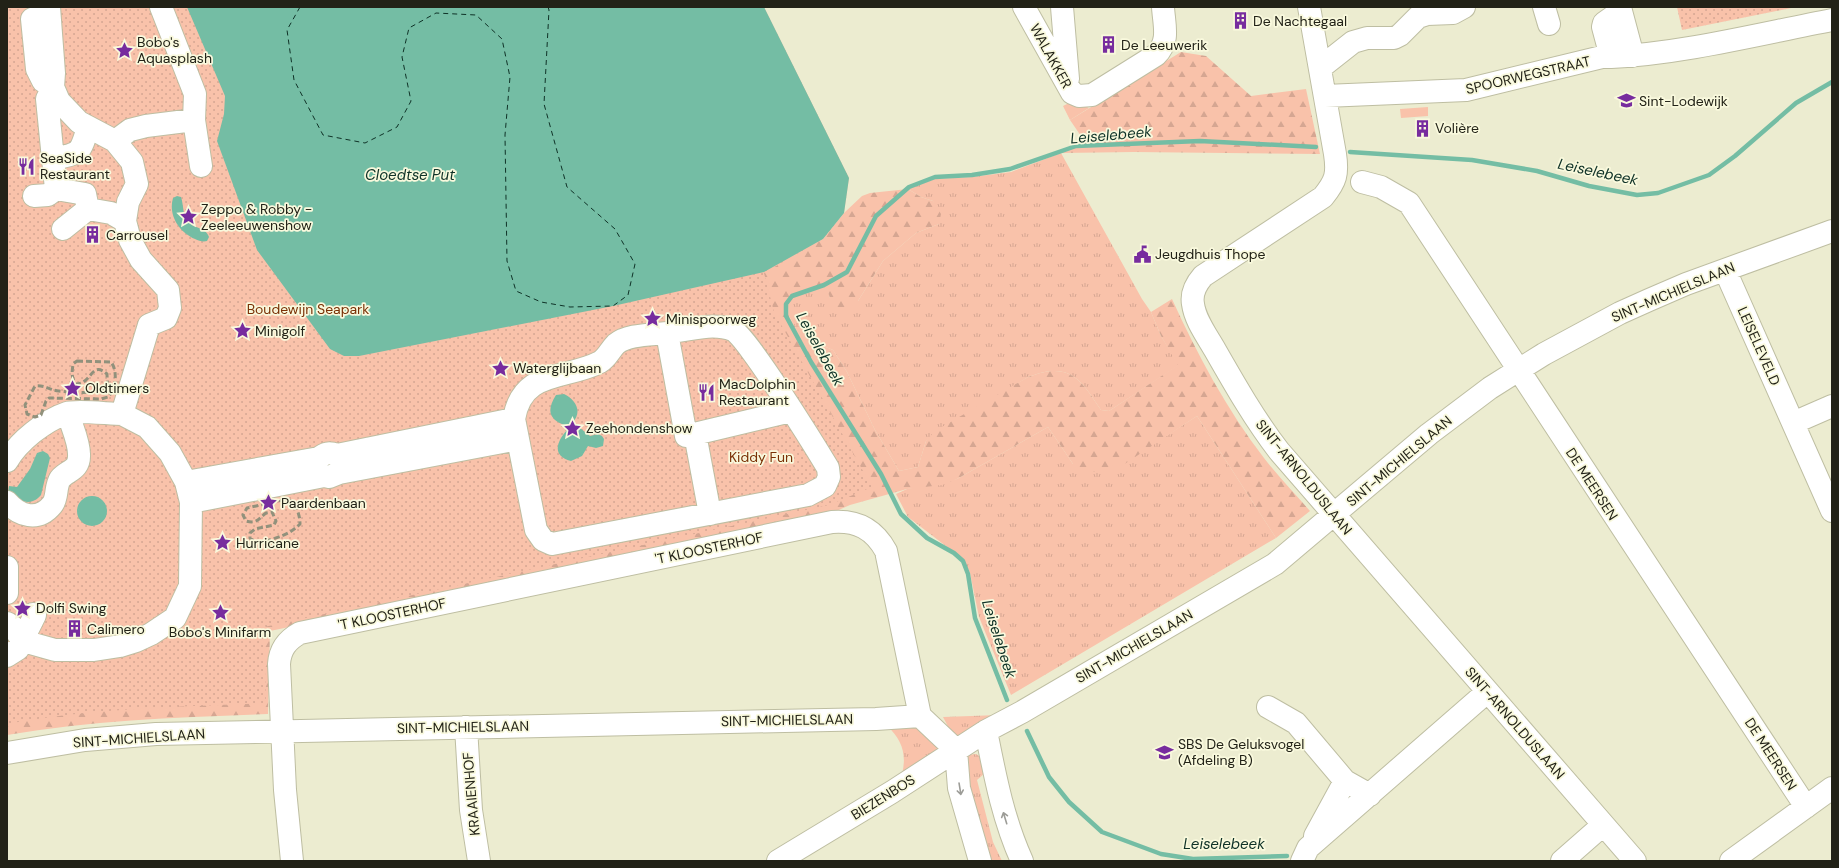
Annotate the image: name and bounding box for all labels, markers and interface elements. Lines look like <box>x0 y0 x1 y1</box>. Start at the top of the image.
building icon: De Nachtegaal <box>1230 11 1250 31</box>
place label: De Nachtegaal <box>1253 12 1347 30</box>
street label: WALAKKER <box>1026 21 1076 91</box>
place label: Bobo's Aquasplash <box>137 33 212 67</box>
building icon: De Leeuwerik <box>1098 35 1118 55</box>
place label: De Leeuwerik <box>1121 36 1207 54</box>
place icon: Bobo's Aquasplash <box>114 40 134 60</box>
street label: SPOORWEGSTRAAT <box>1464 52 1592 98</box>
school or university icon: Sint-Lodewijk <box>1616 91 1636 111</box>
place label: Sint-Lodewijk <box>1639 92 1728 110</box>
building icon: Volière <box>1412 118 1432 138</box>
place label: Volière <box>1435 119 1479 137</box>
water label: Leiselebeek <box>1069 121 1153 149</box>
place label: SeaSide Restaurant <box>40 149 110 183</box>
water label: Leiselebeek <box>1556 154 1640 190</box>
restaurant icon: SeaSide Restaurant <box>17 156 37 176</box>
water label: Cloedtse Put <box>365 165 455 185</box>
place label: Zeppo & Robby - Zeeleeuwenshow <box>201 200 312 234</box>
place icon: Zeppo & Robby - Zeeleeuwenshow <box>178 207 198 227</box>
building icon: Carrousel <box>83 225 103 245</box>
place label: Carrousel <box>106 226 168 244</box>
public building icon: Jeugdhuis Thope <box>1132 244 1152 264</box>
place label: Jeugdhuis Thope <box>1155 245 1265 263</box>
street label: SINT-MICHIELSLAAN <box>1609 258 1737 326</box>
park label: Boudewijn Seapark <box>247 300 369 318</box>
street label: LEISELEVELD <box>1734 304 1784 388</box>
water label: Leiselebeek <box>791 308 849 390</box>
place icon: Minispoorweg <box>643 309 663 329</box>
place label: Minispoorweg <box>666 310 756 328</box>
place icon: Minigolf <box>232 321 252 341</box>
place label: Minigolf <box>255 322 305 340</box>
place icon: Waterglijbaan <box>490 358 510 378</box>
place label: Waterglijbaan <box>513 359 601 377</box>
place label: MacDolphin Restaurant <box>719 375 796 409</box>
place icon: Oldtimers <box>62 378 82 398</box>
place label: Oldtimers <box>85 379 149 397</box>
restaurant icon: MacDolphin Restaurant <box>696 382 716 402</box>
street label: SINT-MICHIELSLAAN <box>1343 412 1455 510</box>
street label: SINT-ARNOLDUSLAAN <box>1252 416 1356 538</box>
place icon: Zeehondenshow <box>563 418 583 438</box>
place label: Zeehondenshow <box>586 419 693 437</box>
street label: DE MEERSEN <box>1562 444 1622 524</box>
park label: Kiddy Fun <box>729 448 793 466</box>
place icon: Paardenbaan <box>258 493 278 513</box>
place label: Paardenbaan <box>281 494 366 512</box>
street label: 'T KLOOSTERHOF <box>653 528 765 568</box>
place icon: Hurricane <box>213 533 233 553</box>
place label: Hurricane <box>236 534 299 552</box>
street label: 'T KLOOSTERHOF <box>336 594 448 634</box>
water label: Leiselebeek <box>977 597 1021 681</box>
place icon: Dolfi Swing <box>13 598 33 618</box>
place label: Dolfi Swing <box>36 599 107 617</box>
place icon: Bobo's Minifarm <box>210 602 230 622</box>
street label: SINT-MICHIELSLAAN <box>1072 605 1196 687</box>
building icon: Calimero <box>64 619 84 639</box>
place label: Calimero <box>87 620 145 638</box>
place label: Bobo's Minifarm <box>169 623 271 641</box>
street label: SINT-ARNOLDUSLAAN <box>1461 663 1569 783</box>
street label: SINT-MICHIELSLAAN <box>721 710 853 730</box>
street label: DE MEERSEN <box>1741 714 1801 794</box>
street label: SINT-MICHIELSLAAN <box>397 717 529 737</box>
street label: SINT-MICHIELSLAAN <box>72 724 206 752</box>
place label: SBS De Geluksvogel (Afdeling B) <box>1178 735 1304 769</box>
school or university icon: SBS De Geluksvogel (Afdeling B) <box>1155 742 1175 762</box>
street label: KRAAIENHOF <box>458 751 484 837</box>
street label: BIEZENBOS <box>848 770 918 824</box>
one-way arrow <box>956 782 964 795</box>
one-way arrow <box>1001 812 1008 825</box>
water label: Leiselebeek <box>1183 834 1265 854</box>

